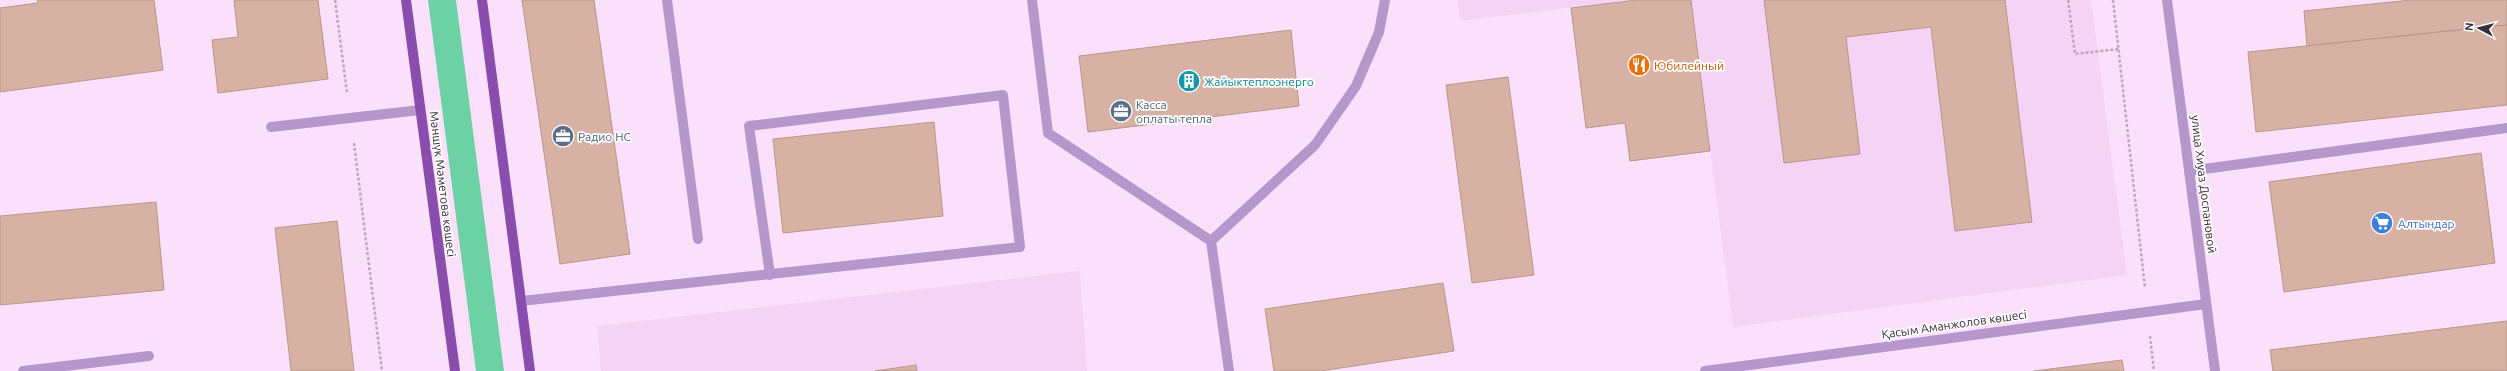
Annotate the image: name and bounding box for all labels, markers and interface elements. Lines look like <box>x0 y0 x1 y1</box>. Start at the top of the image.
north arrow <box>2459 8 2499 48</box>
text: N <box>2463 22 2476 32</box>
restaurant icon: Юбилейный <box>1626 52 1652 78</box>
place label: Юбилейный <box>1654 59 1724 72</box>
building icon: Жайыктеплоэнерго <box>1176 68 1202 94</box>
place label: Жайыктеплоэнерго <box>1204 75 1314 88</box>
office icon: Касса оплаты тепла <box>1108 98 1134 124</box>
place label: Касса оплаты тепла <box>1136 98 1212 125</box>
street label: Мәншүк Мәметова көшесі <box>428 110 458 258</box>
street label: улица Хиуаз Доспановой <box>2189 114 2219 254</box>
office icon: Радио НС <box>550 123 576 149</box>
place label: Радио НС <box>578 130 632 143</box>
supermarket icon: Алтындар <box>2369 210 2395 236</box>
place label: Алтындар <box>2398 217 2455 230</box>
street label: Қасым Аманжолов көшесі <box>1881 307 2027 341</box>

